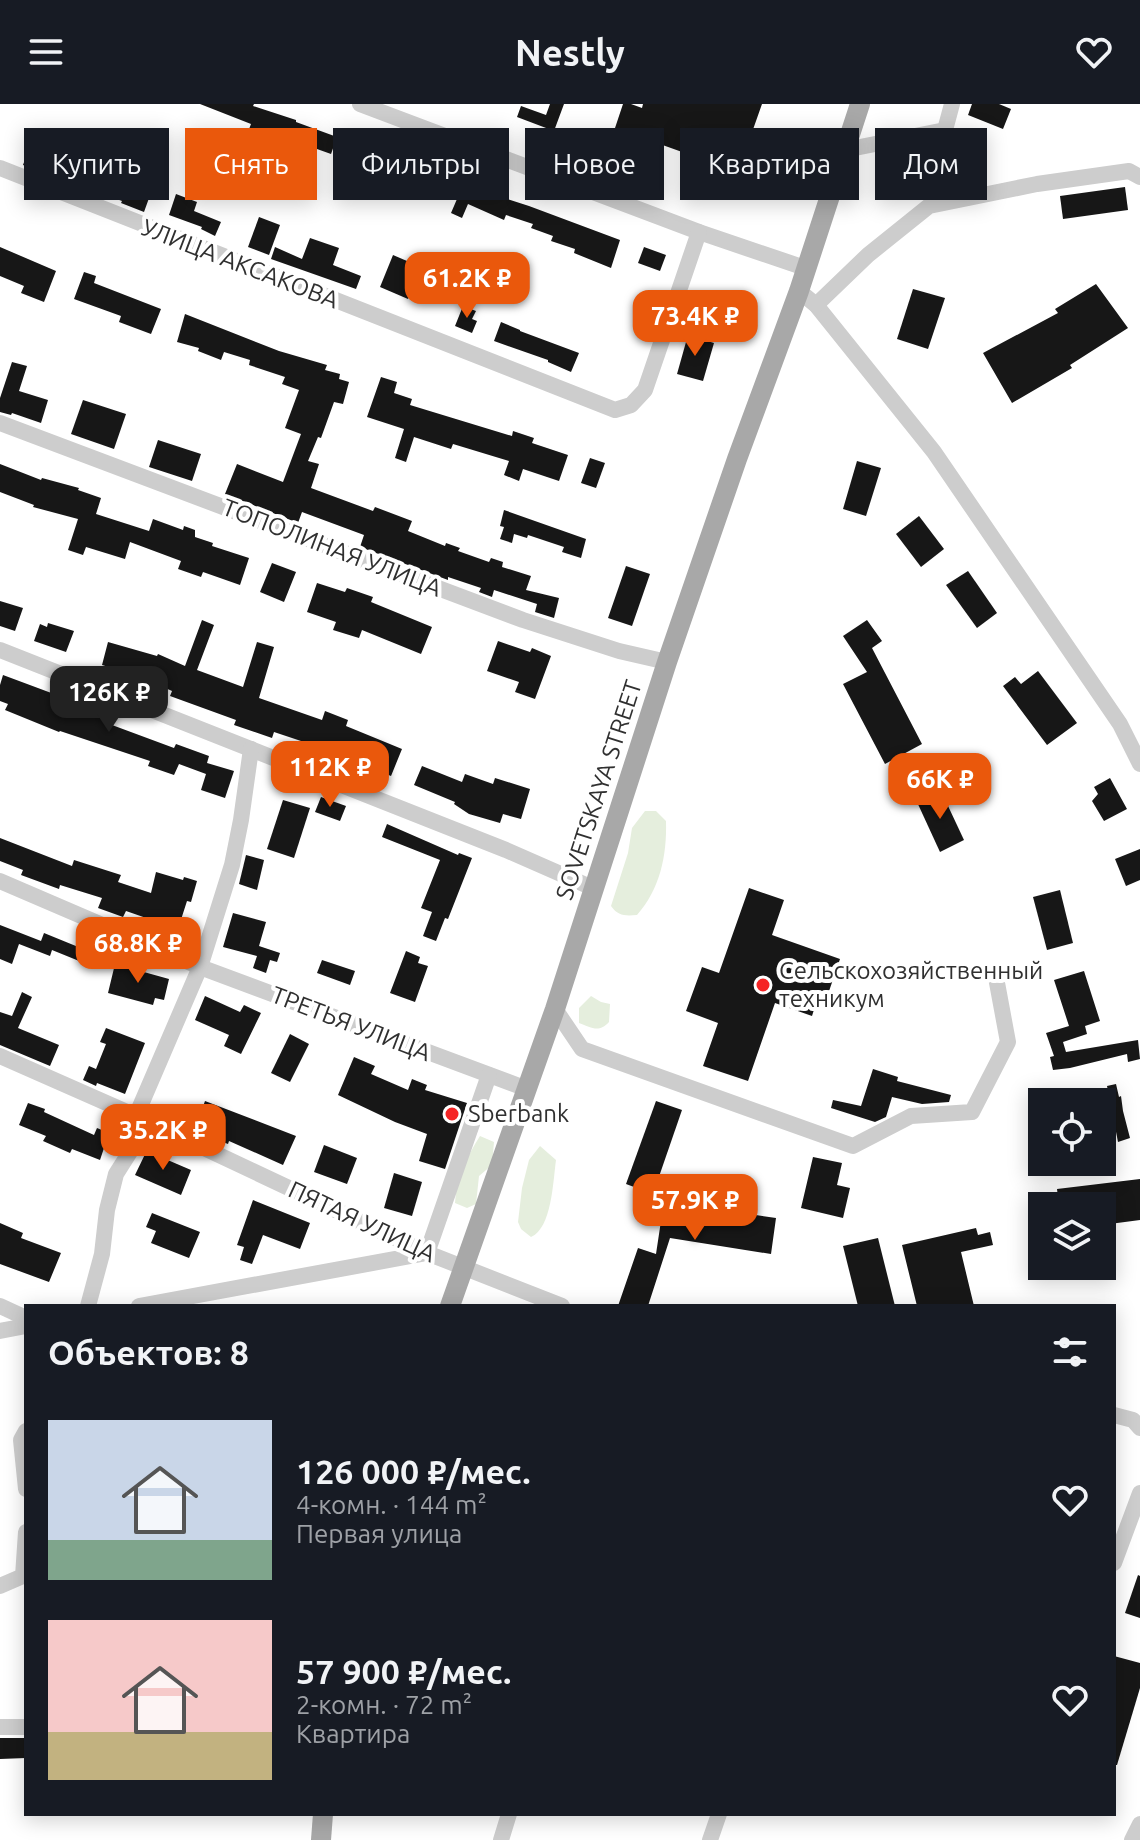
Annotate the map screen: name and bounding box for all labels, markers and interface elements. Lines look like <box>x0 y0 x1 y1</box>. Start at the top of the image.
icon: menu <box>24 30 68 74</box>
icon: heart <box>1072 30 1116 74</box>
text: Nestly <box>515 32 625 73</box>
chip: Купить <box>24 128 169 200</box>
chip: Снять <box>185 128 317 200</box>
chip: Фильтры <box>333 128 509 200</box>
chip: Новое <box>525 128 664 200</box>
chip: Квартира <box>680 128 859 200</box>
chip: Дом <box>875 128 987 200</box>
street label: УЛИЦА АКСАКОВА <box>138 214 343 314</box>
pin: 61.2K ₽ <box>393 252 541 320</box>
text: 61.2K ₽ <box>423 263 511 292</box>
pin: 73.4K ₽ <box>621 290 769 358</box>
text: 73.4K ₽ <box>651 301 739 330</box>
street label: ТОПОЛИНАЯ УЛИЦА <box>219 493 446 602</box>
pin: 126K ₽ <box>44 666 174 734</box>
text: 126K ₽ <box>68 677 150 706</box>
street label: SOVETSKAYA STREET <box>550 677 647 903</box>
pin: 112K ₽ <box>265 741 395 809</box>
text: 112K ₽ <box>289 752 371 781</box>
pin: 66K ₽ <box>884 753 996 821</box>
text: 66K ₽ <box>906 764 974 793</box>
pin: 68.8K ₽ <box>64 917 212 985</box>
text: 68.8K ₽ <box>94 928 182 957</box>
place label: Сельскохозяйственный техникум <box>779 957 1043 1012</box>
marker: Сельскохозяйственный техникум <box>754 976 772 994</box>
street label: ТРЕТЬЯ УЛИЦА <box>268 981 435 1066</box>
map controls <box>1028 1088 1116 1280</box>
button: locate <box>1028 1088 1116 1176</box>
place label: Sberbank <box>468 1100 569 1127</box>
pin: 35.2K ₽ <box>89 1104 237 1172</box>
marker: Sberbank <box>443 1105 461 1123</box>
text: 35.2K ₽ <box>119 1115 207 1144</box>
pin: 57.9K ₽ <box>621 1174 769 1242</box>
street label: ПЯТАЯ УЛИЦА <box>284 1176 440 1268</box>
text: 57.9K ₽ <box>651 1185 739 1214</box>
button: layers <box>1028 1192 1116 1280</box>
icon: filters <box>1048 1330 1092 1374</box>
text: Объектов: 8 <box>48 1333 249 1371</box>
icon: home <box>112 1452 208 1548</box>
text: 126 000 ₽/мес. <box>296 1452 531 1490</box>
icon: heart <box>1048 1478 1092 1522</box>
text: 4-комн. · 144 m² <box>296 1490 487 1519</box>
text: Первая улица <box>296 1519 462 1548</box>
icon: home <box>112 1652 208 1748</box>
text: 57 900 ₽/мес. <box>296 1652 511 1690</box>
icon: heart <box>1048 1678 1092 1722</box>
text: 2-комн. · 72 m² <box>296 1690 472 1719</box>
text: Квартира <box>296 1719 410 1748</box>

